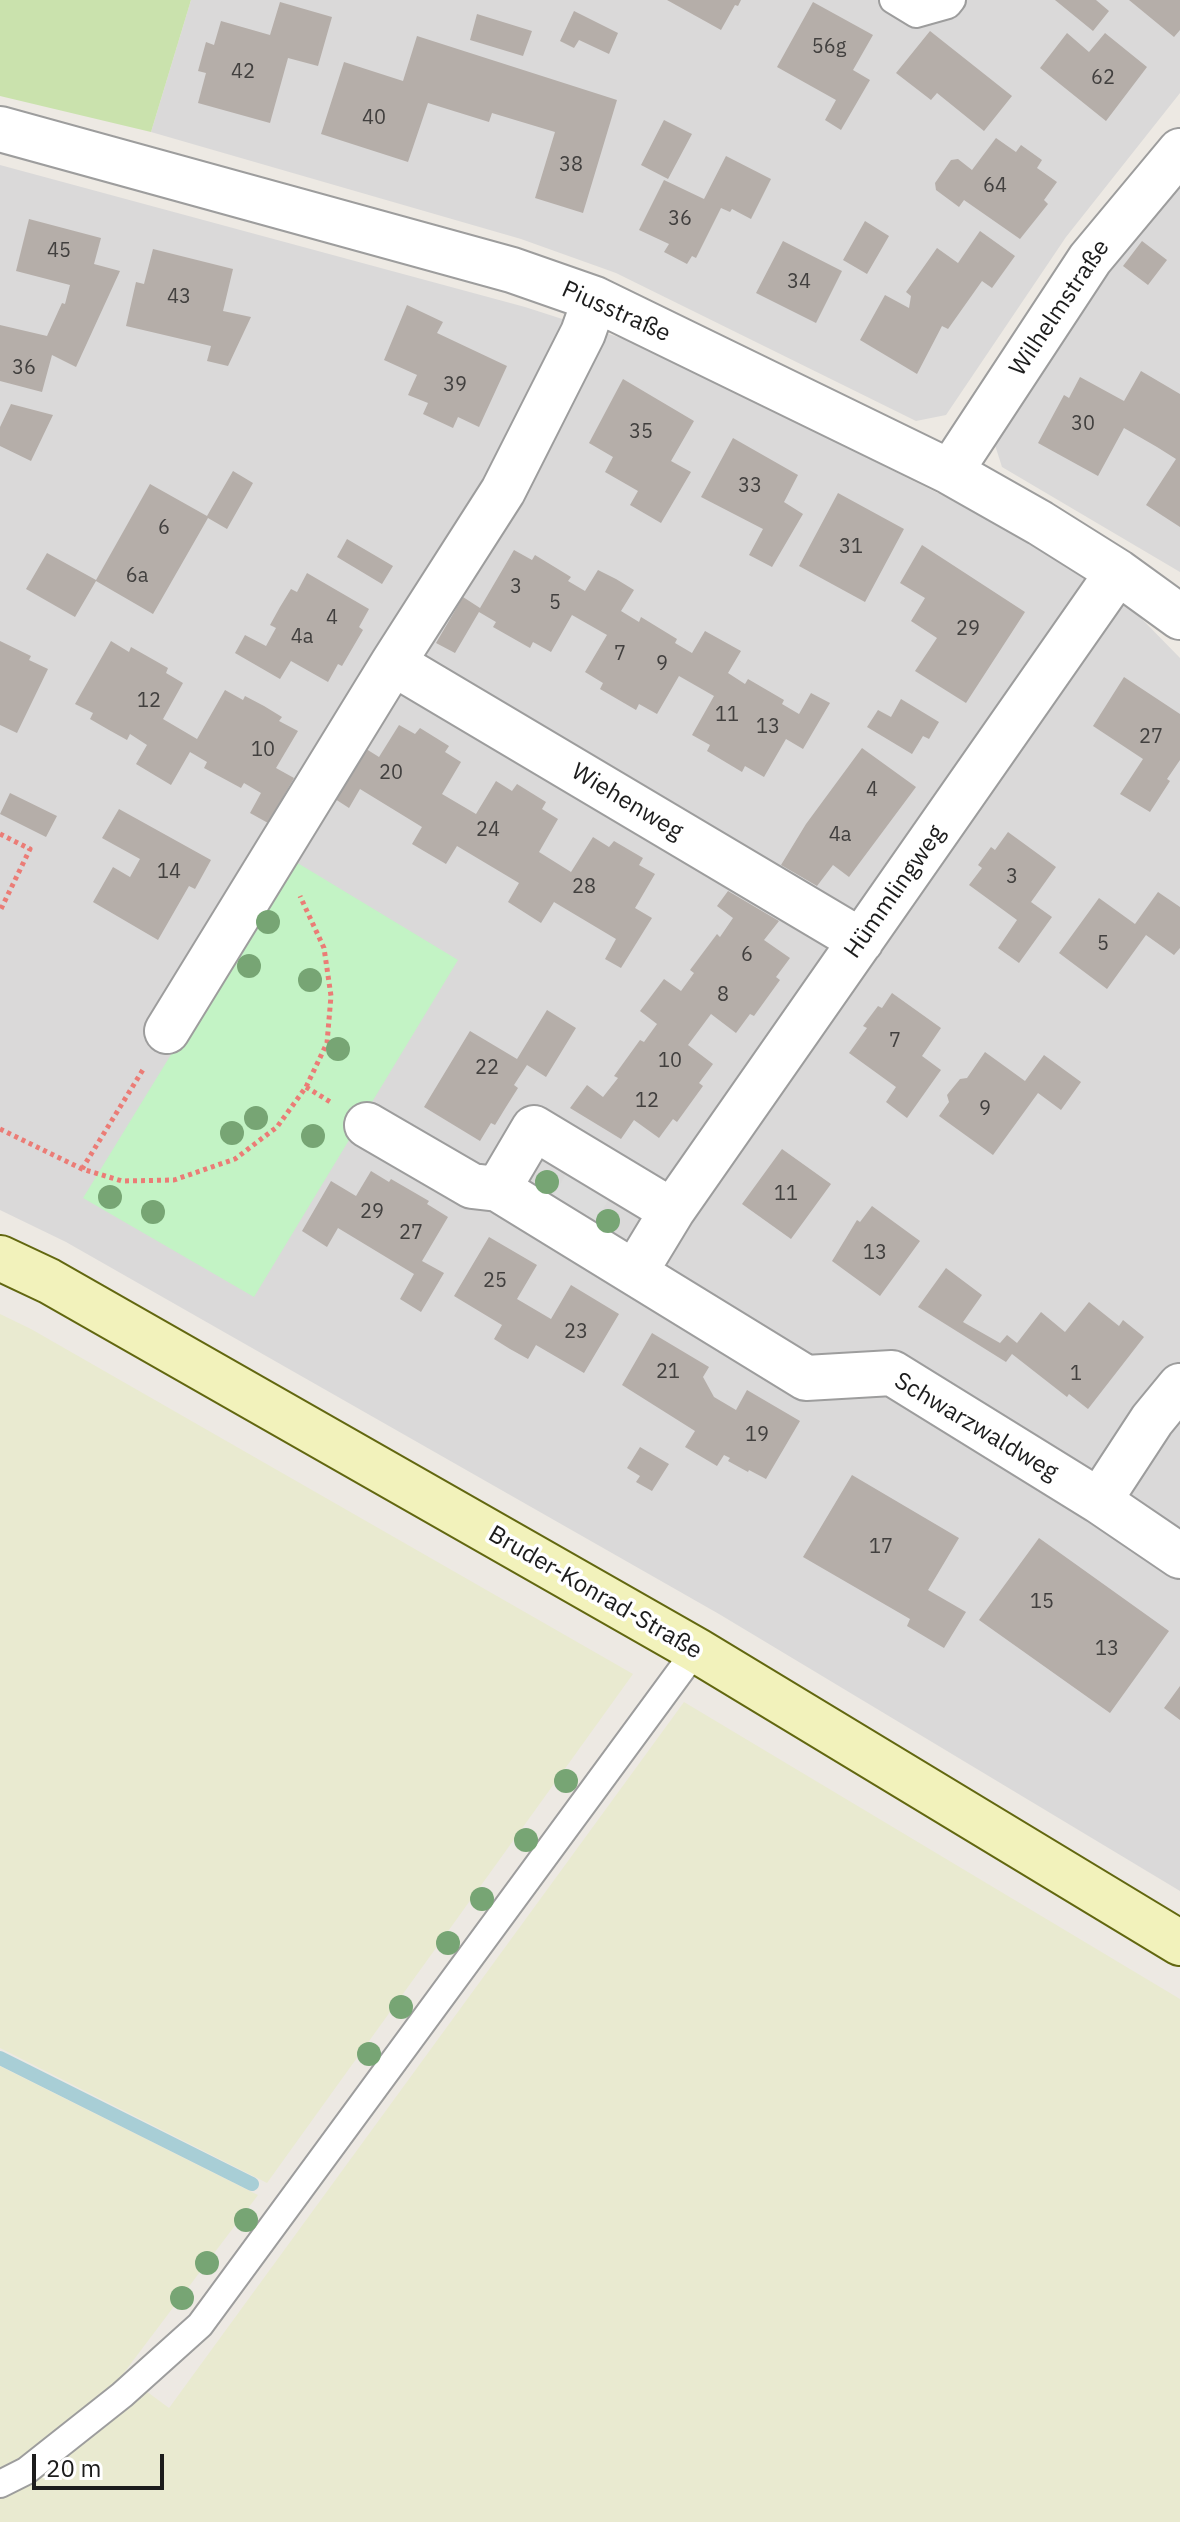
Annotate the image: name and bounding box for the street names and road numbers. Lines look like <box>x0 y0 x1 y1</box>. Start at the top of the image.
street label: Wilhelmstraße <box>1004 234 1116 382</box>
street label: Piusstraße <box>557 275 675 349</box>
street label: Wiehenweg <box>566 757 688 847</box>
street label: Hümmlingweg <box>839 820 951 964</box>
street label: Schwarzwaldweg <box>889 1367 1063 1487</box>
street label: Bruder-Konrad-Straße <box>483 1520 707 1666</box>

